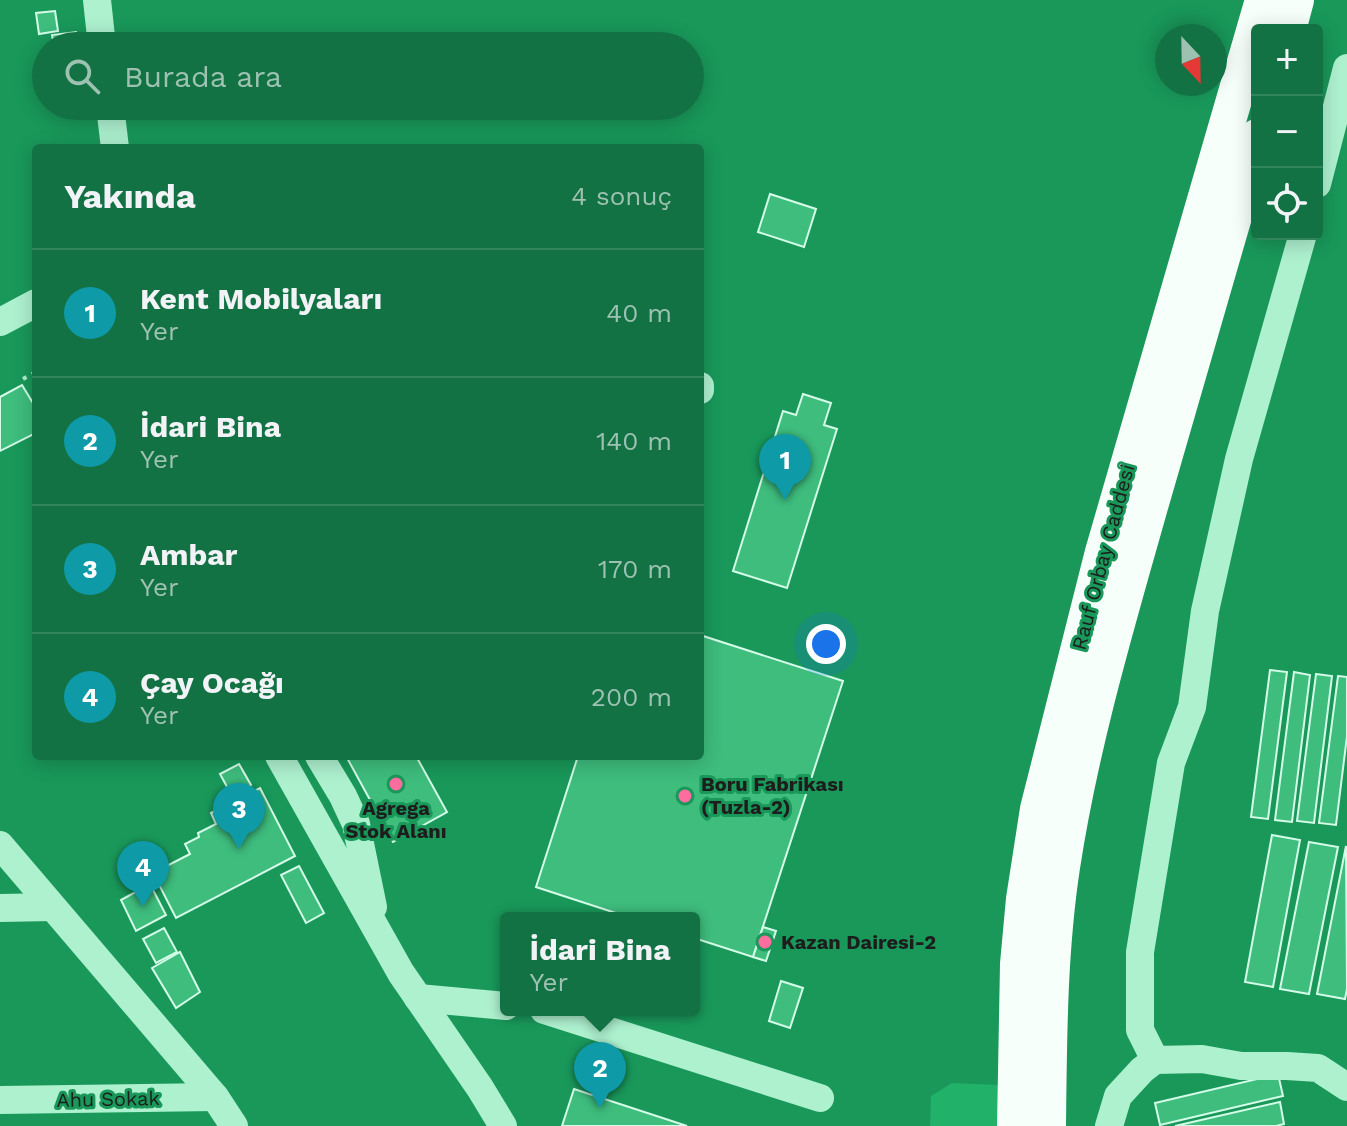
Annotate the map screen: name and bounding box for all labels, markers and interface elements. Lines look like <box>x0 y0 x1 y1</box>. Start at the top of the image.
north arrow <box>1155 24 1227 96</box>
map controls <box>1251 24 1323 240</box>
button: + <box>1251 24 1323 96</box>
search box <box>32 32 704 120</box>
icon: search <box>60 54 104 98</box>
text: Burada ara <box>124 59 282 94</box>
button: − <box>1251 96 1323 168</box>
button: locate <box>1251 168 1323 240</box>
text: Yakında <box>64 176 196 216</box>
text: 4 sonuç <box>571 181 672 211</box>
text: Kent Mobilyaları <box>140 281 382 316</box>
text: 1 <box>84 298 96 328</box>
text: 40 m <box>606 298 672 328</box>
text: Yer <box>140 316 179 346</box>
text: İdari Bina <box>140 409 281 444</box>
text: 2 <box>82 426 98 456</box>
text: 140 m <box>596 426 672 456</box>
pin: 1 <box>759 434 811 500</box>
text: Yer <box>140 444 179 474</box>
street label: Rauf Orbay Caddesi <box>1067 461 1139 653</box>
text: Ambar <box>140 537 237 572</box>
text: 3 <box>82 554 98 584</box>
text: 170 m <box>598 554 672 584</box>
text: Yer <box>140 572 179 602</box>
your location <box>806 624 846 664</box>
text: Çay Ocağı <box>140 665 284 700</box>
text: 4 <box>82 682 98 712</box>
text: 200 m <box>591 682 672 712</box>
text: Yer <box>140 700 179 730</box>
place label: Boru Fabrikası (Tuzla-2) <box>701 772 844 819</box>
marker: Agrega Stok Alanı <box>387 775 405 793</box>
pin: 3 <box>213 783 265 849</box>
marker: Boru Fabrikası (Tuzla-2) <box>676 787 694 805</box>
place label: Agrega Stok Alanı <box>345 796 447 843</box>
pin: 4 <box>117 841 169 907</box>
popup <box>500 912 700 1016</box>
place label: Kazan Dairesi-2 <box>781 930 936 954</box>
text: İdari Bina <box>529 932 671 967</box>
marker: Kazan Dairesi-2 <box>756 933 774 951</box>
text: Yer <box>529 967 568 997</box>
pin: 2 <box>574 1042 626 1108</box>
street label: Ahu Sokak <box>56 1086 160 1112</box>

